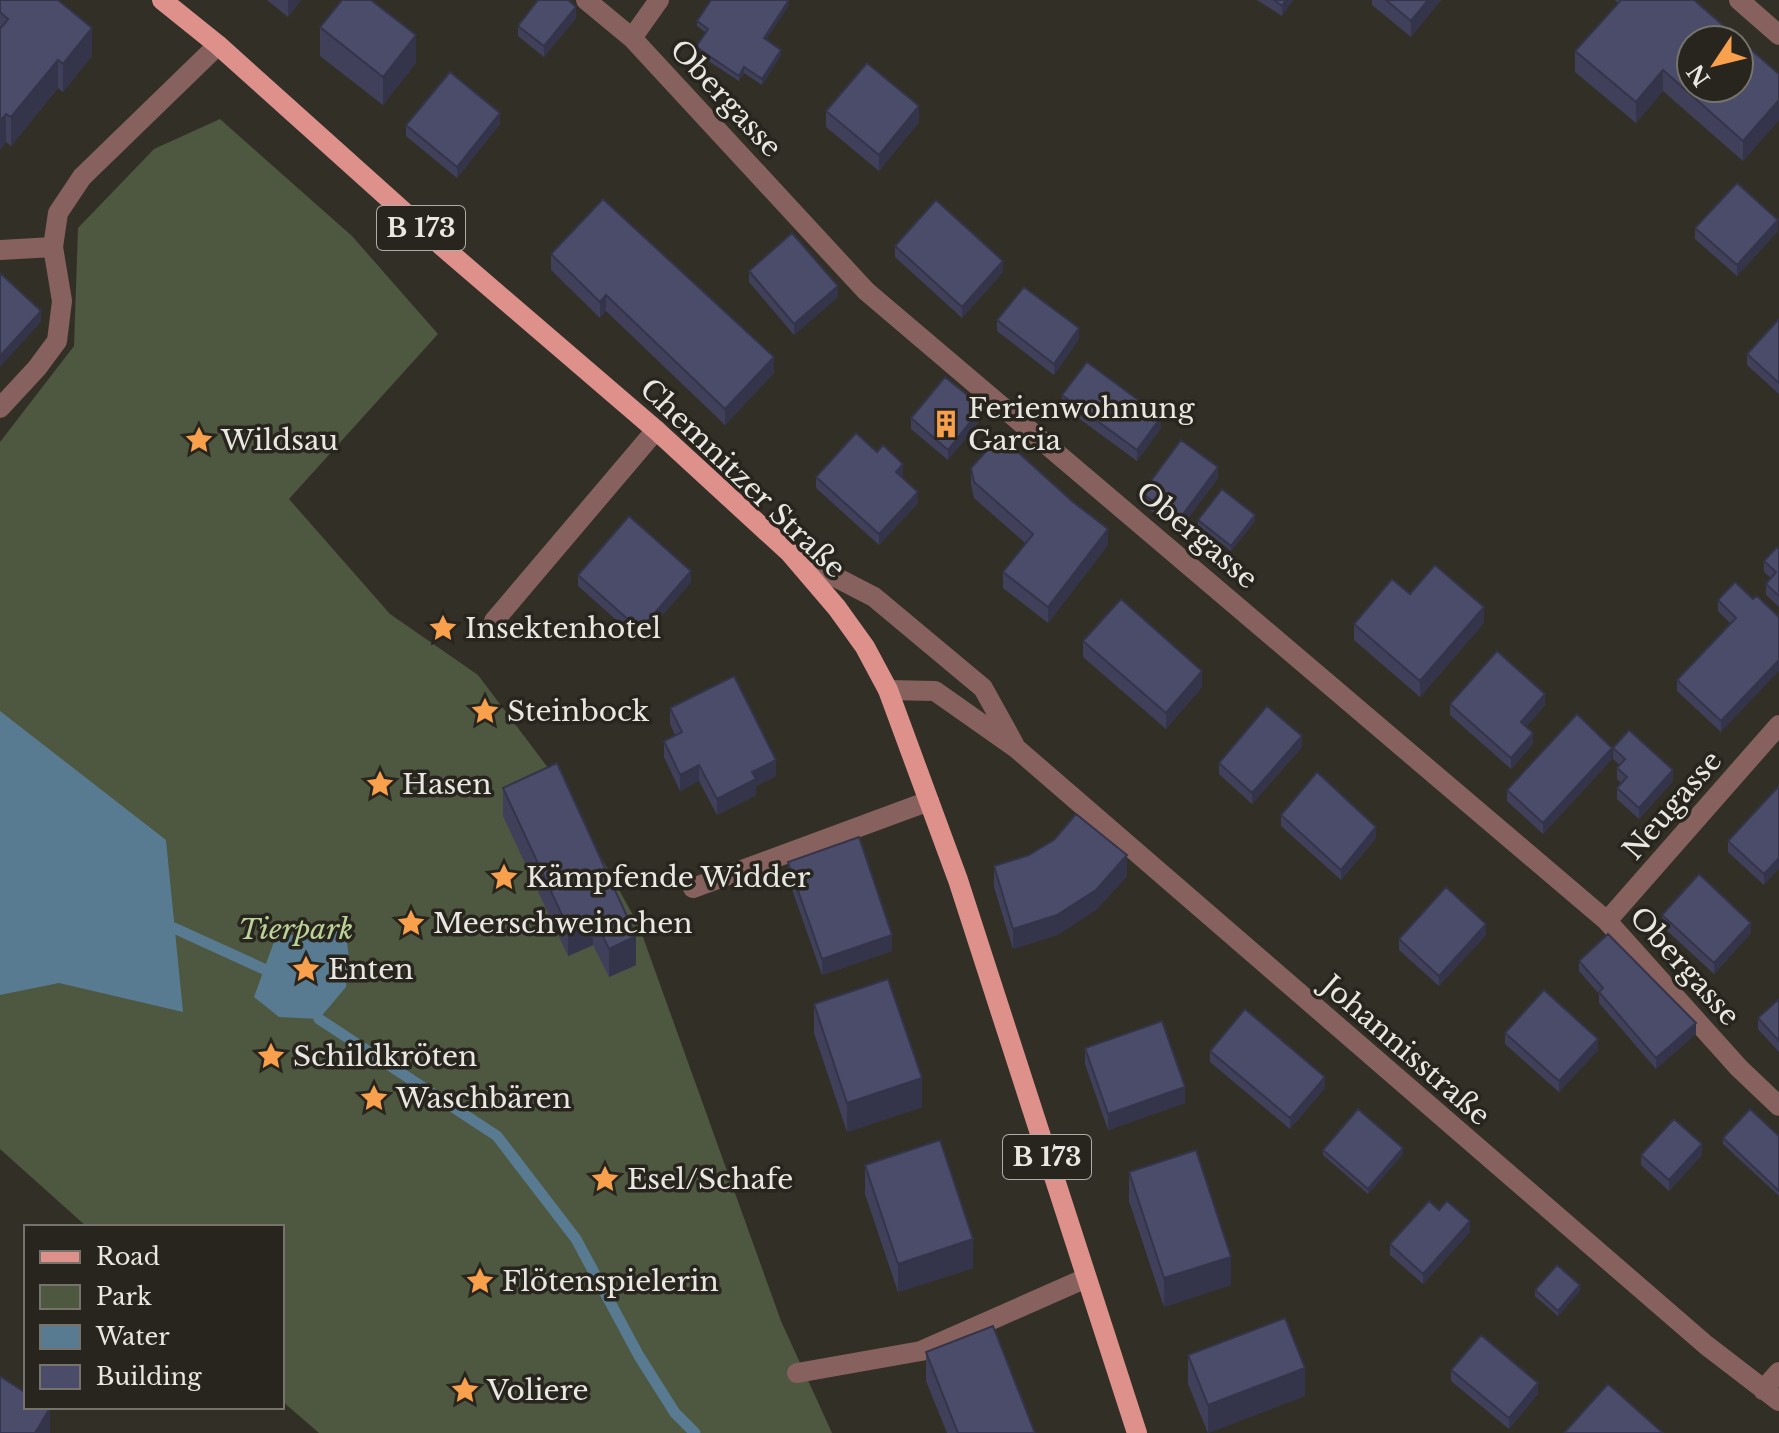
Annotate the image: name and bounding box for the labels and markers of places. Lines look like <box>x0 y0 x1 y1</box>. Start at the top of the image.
place label: Ferienwohnung Garcia <box>968 391 1196 458</box>
building icon: Ferienwohnung Garcia <box>931 409 961 439</box>
place label: Wildsau <box>220 423 338 458</box>
place icon: Wildsau <box>184 425 214 455</box>
place label: Insektenhotel <box>465 611 661 646</box>
place icon: Insektenhotel <box>428 613 458 643</box>
place label: Steinbock <box>507 694 650 729</box>
place icon: Steinbock <box>470 696 500 726</box>
place label: Hasen <box>402 767 491 802</box>
place icon: Hasen <box>365 769 395 799</box>
place label: Kämpfende Widder <box>526 860 811 895</box>
place icon: Kämpfende Widder <box>489 862 519 892</box>
place label: Meerschweinchen <box>433 906 693 941</box>
place icon: Meerschweinchen <box>396 908 426 938</box>
place label: Enten <box>328 952 414 987</box>
place icon: Enten <box>291 954 321 984</box>
place label: Schildkröten <box>293 1039 477 1074</box>
place icon: Schildkröten <box>256 1041 286 1071</box>
place label: Waschbären <box>395 1081 571 1116</box>
place icon: Waschbären <box>359 1083 389 1113</box>
place label: Esel/Schafe <box>627 1162 793 1197</box>
place icon: Esel/Schafe <box>590 1164 620 1194</box>
place label: Flötenspielerin <box>502 1264 719 1299</box>
place icon: Flötenspielerin <box>465 1266 495 1296</box>
place label: Voliere <box>486 1373 589 1408</box>
place icon: Voliere <box>450 1375 480 1405</box>

